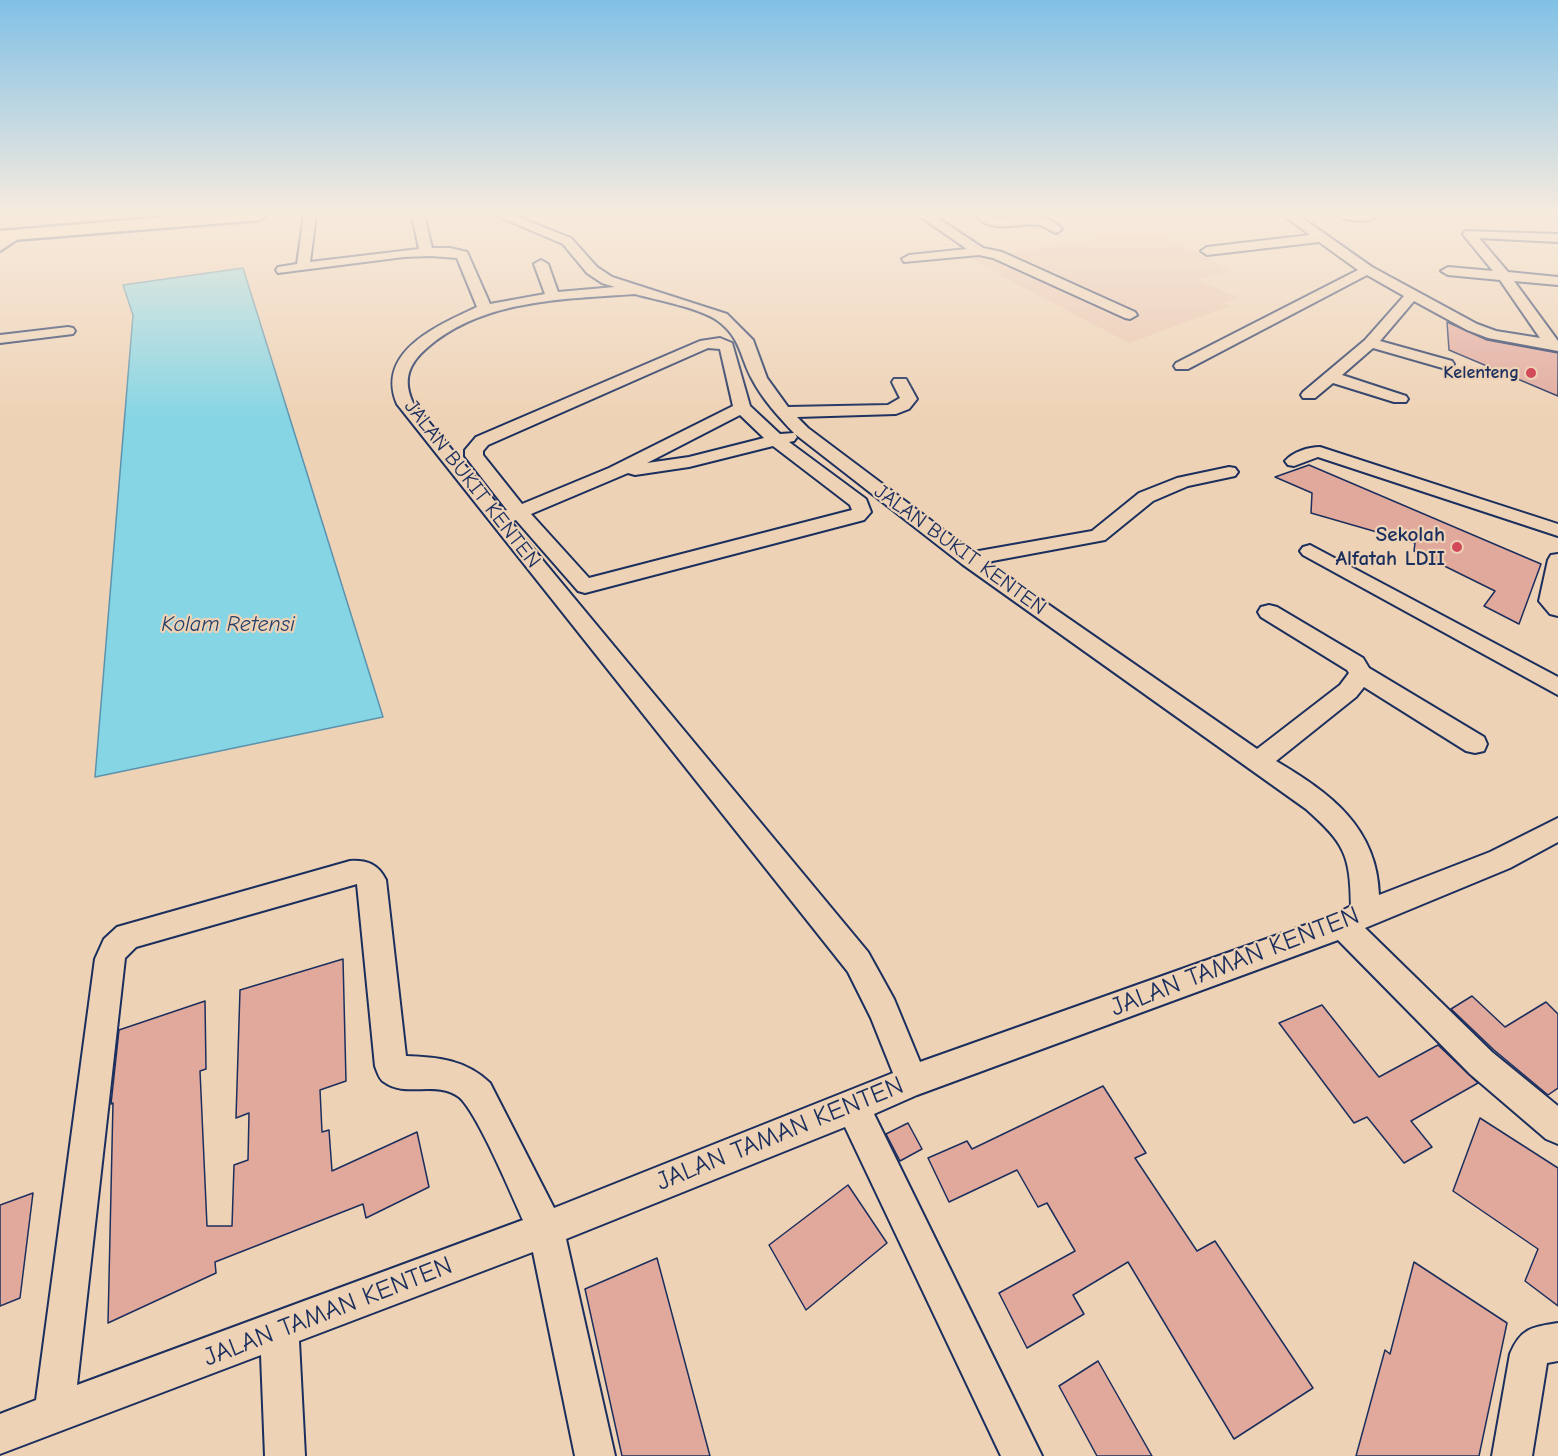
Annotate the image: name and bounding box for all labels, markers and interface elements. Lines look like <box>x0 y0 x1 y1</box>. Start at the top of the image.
place label: Kelenteng <box>1443 362 1519 384</box>
marker: Kelenteng <box>1524 366 1538 380</box>
street label: JALAN BUKIT KENTEN <box>398 395 546 573</box>
street label: JALAN BUKIT KENTEN <box>869 479 1051 621</box>
place label: Sekolah Alfatah LDII <box>1336 522 1445 572</box>
marker: Sekolah Alfatah LDII <box>1450 540 1464 554</box>
water label: Kolam Retensi <box>161 612 295 638</box>
street label: JALAN TAMAN KENTEN <box>1106 900 1364 1024</box>
street label: JALAN TAMAN KENTEN <box>652 1070 908 1198</box>
street label: JALAN TAMAN KENTEN <box>199 1250 457 1374</box>

